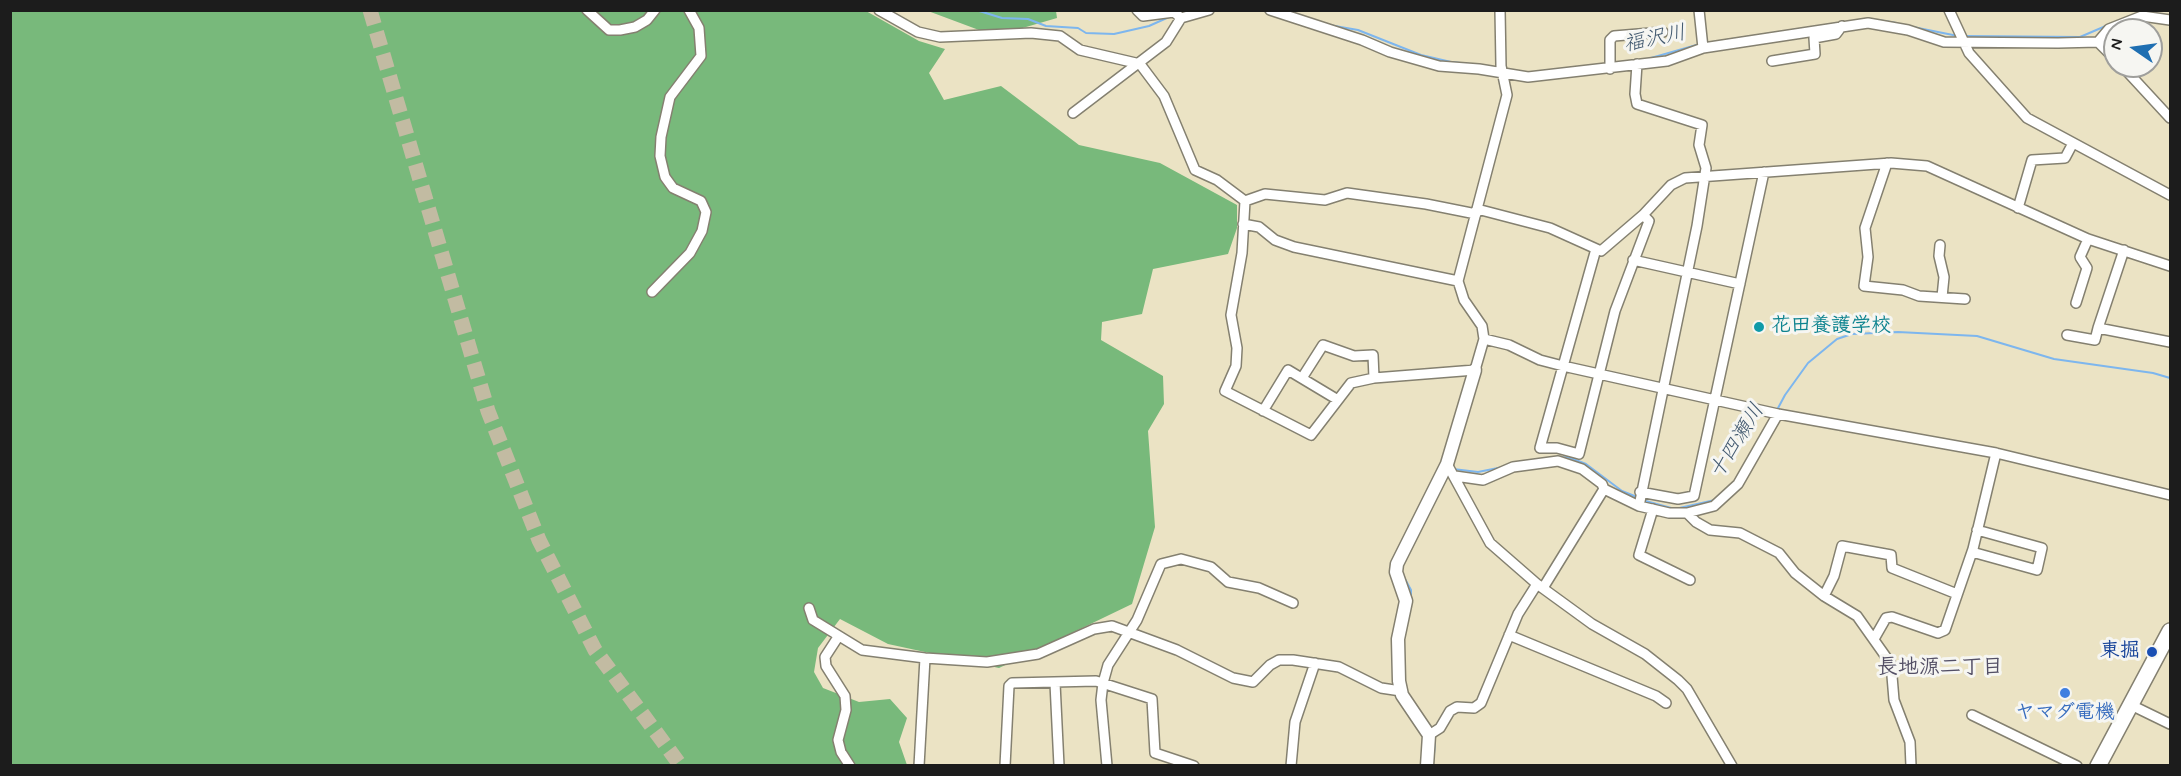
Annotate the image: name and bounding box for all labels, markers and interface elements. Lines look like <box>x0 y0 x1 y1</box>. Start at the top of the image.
north arrow <box>2103 18 2163 78</box>
water label: 福沢川 <box>1622 21 1688 59</box>
text: N <box>2105 37 2128 52</box>
place label: 花田養護学校 <box>1771 315 1891 339</box>
marker: 花田養護学校 <box>1752 320 1766 334</box>
water label: 十四瀬川 <box>1705 400 1771 484</box>
place label: 東掘 <box>2100 640 2140 664</box>
marker: 東掘 <box>2145 645 2159 659</box>
district label: 長地源二丁目 <box>1877 656 2003 682</box>
marker: ヤマダ電機 <box>2058 686 2072 700</box>
place label: ヤマダ電機 <box>2015 702 2115 726</box>

